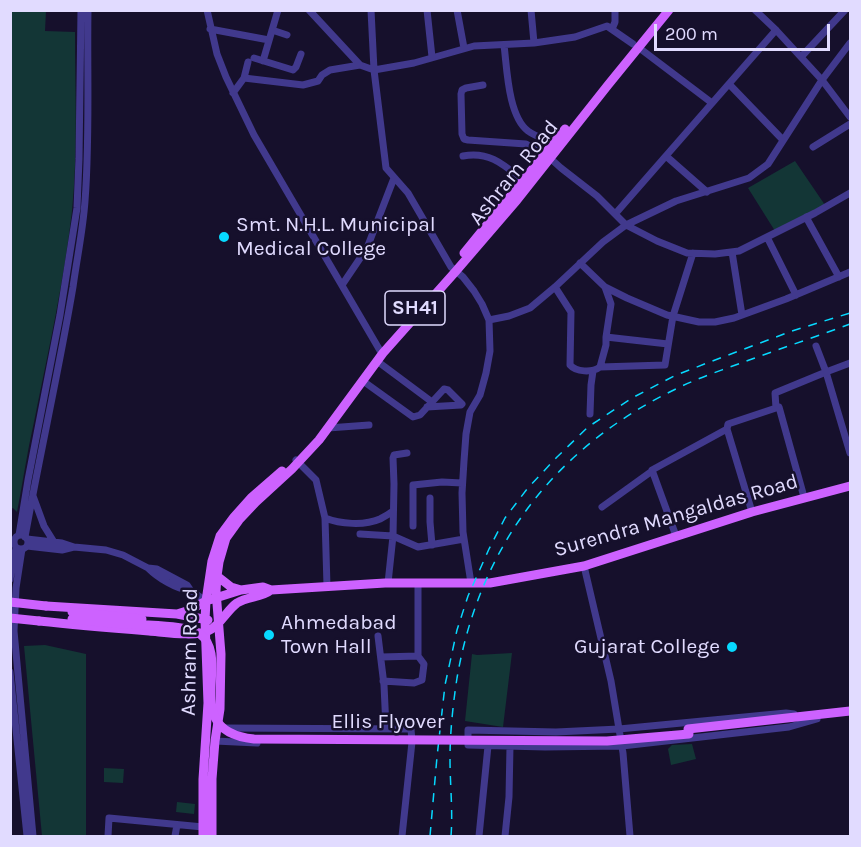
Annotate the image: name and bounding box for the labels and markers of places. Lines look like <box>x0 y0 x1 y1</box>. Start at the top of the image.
place label: Smt. N.H.L. Municipal Medical College <box>236 212 436 262</box>
marker: Smt. N.H.L. Municipal Medical College <box>217 230 231 244</box>
place label: Ahmedabad Town Hall <box>281 610 397 660</box>
marker: Ahmedabad Town Hall <box>262 628 276 642</box>
place label: Gujarat College <box>574 634 720 660</box>
marker: Gujarat College <box>725 640 739 654</box>

